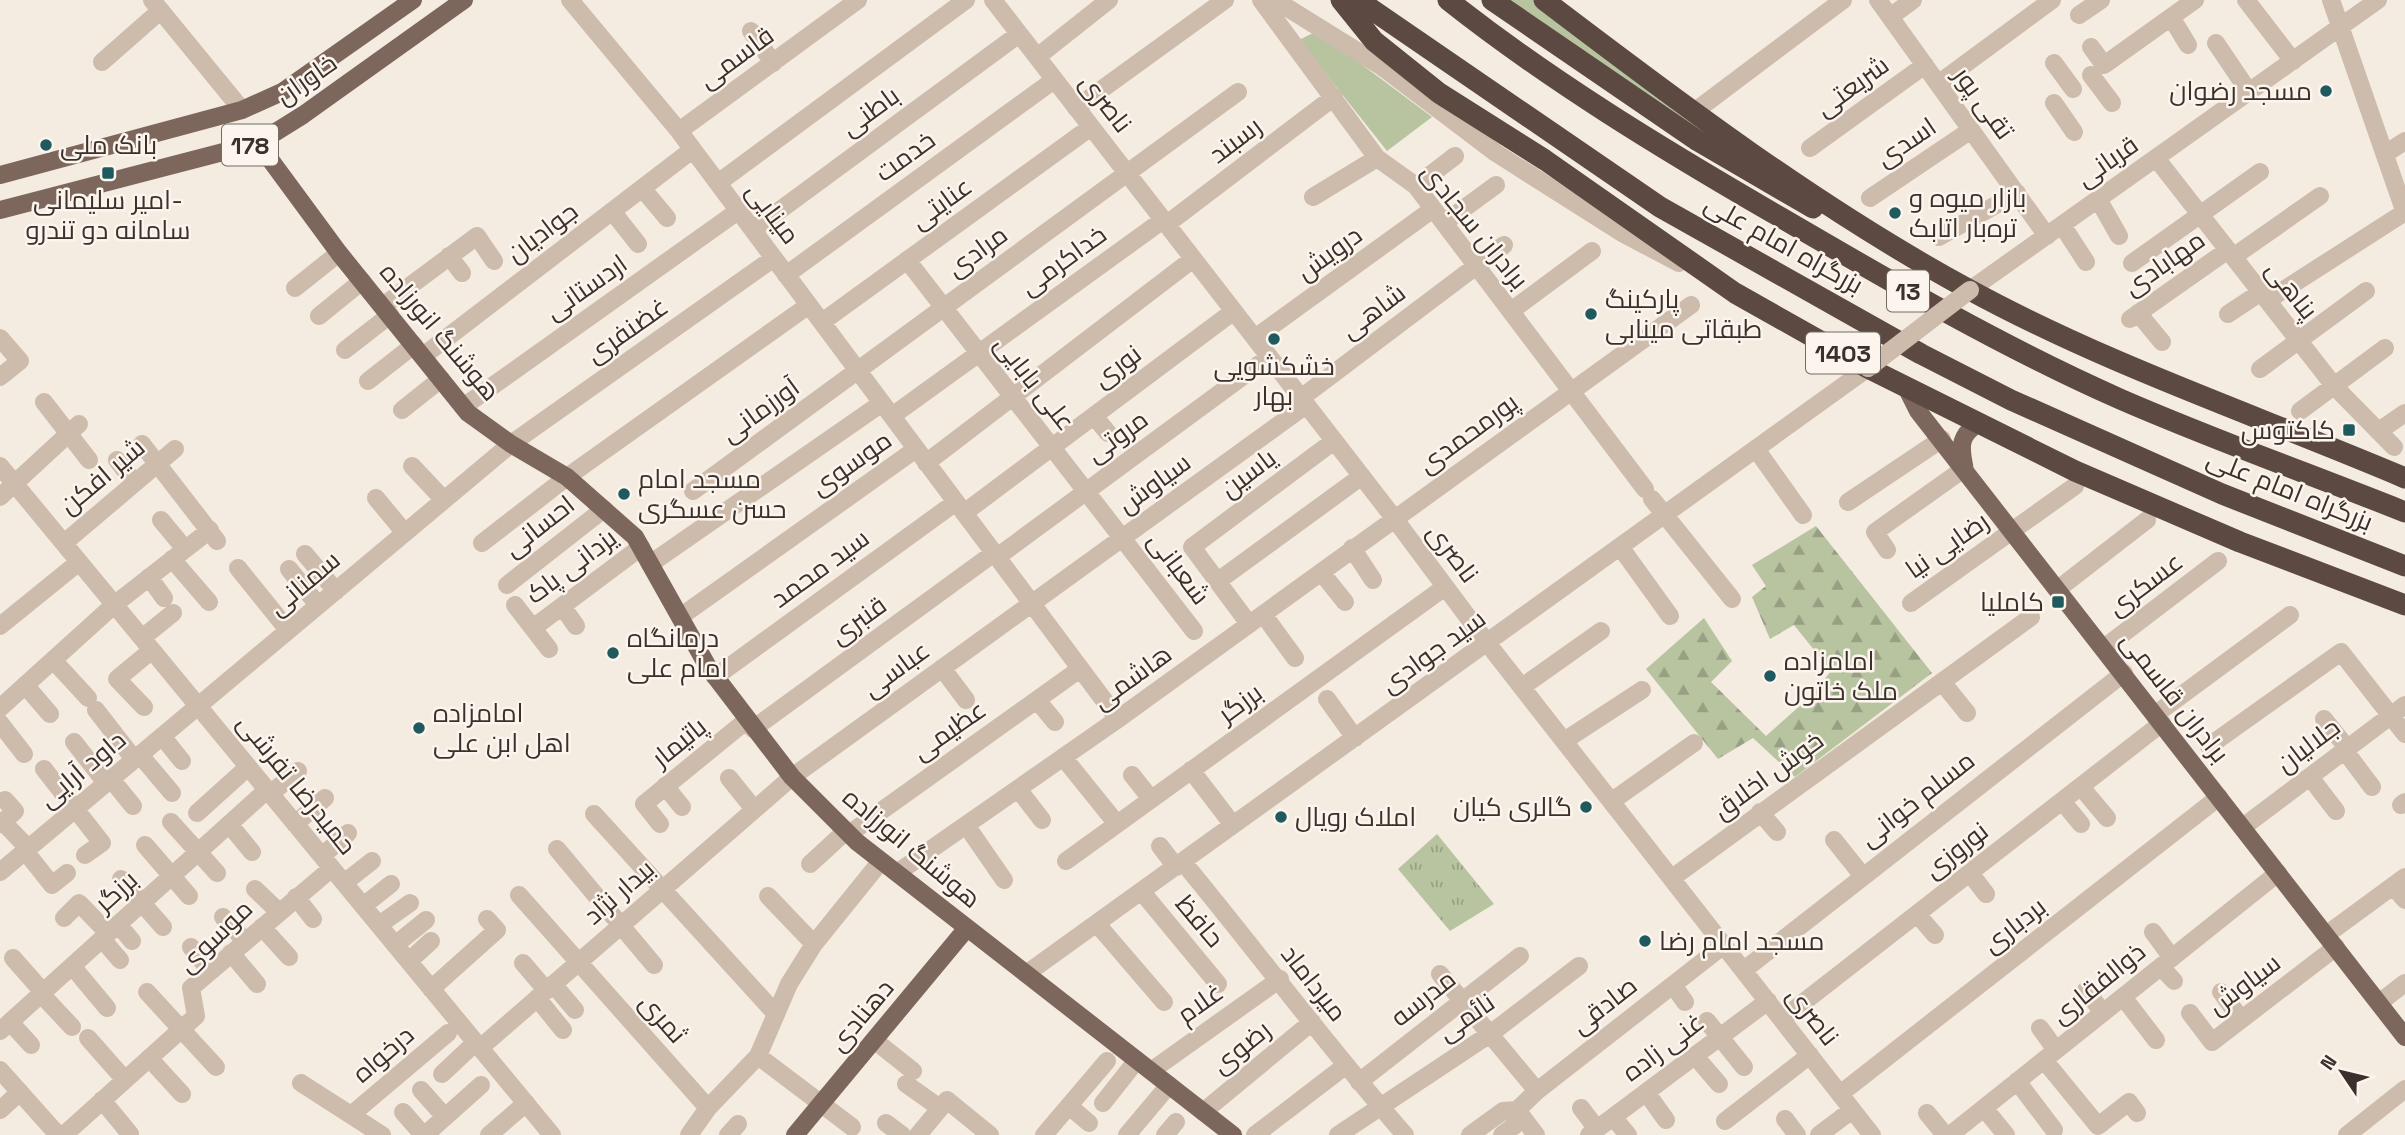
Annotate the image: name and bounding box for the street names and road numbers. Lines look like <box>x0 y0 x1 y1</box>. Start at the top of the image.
street label: قاسمی <box>691 18 781 96</box>
street label: خاوران <box>269 46 343 112</box>
street label: شریعتی <box>1808 48 1896 124</box>
street label: تقی پور <box>1945 58 2022 146</box>
street label: ناصری <box>1072 66 1140 140</box>
street label: باطنی <box>834 78 906 144</box>
street label: رسبند <box>1202 109 1268 171</box>
street label: اسدی <box>1869 110 1943 174</box>
street label: خدمت <box>868 123 942 189</box>
road number: 178 <box>222 125 278 166</box>
street label: قربانی <box>2069 128 2145 194</box>
street label: برادران سجادی <box>1414 156 1536 296</box>
street label: عنایتی <box>903 169 979 237</box>
street label: مینایی <box>738 175 808 251</box>
street label: بزرگراه امام علی <box>1698 186 1869 303</box>
street label: جوادیان <box>499 194 585 270</box>
street label: مرادی <box>940 217 1014 285</box>
street label: خداکرمی <box>1013 217 1113 303</box>
street label: درویش <box>1290 218 1368 288</box>
street label: مهابادی <box>2117 223 2211 303</box>
street label: اردستانی <box>538 246 634 328</box>
street label: پناهی <box>2258 254 2326 326</box>
street label: هوشنگ انورزاده <box>372 256 508 408</box>
road number: 13 <box>1887 270 1929 312</box>
street label: شاهی <box>1334 275 1412 347</box>
street label: غضنفری <box>579 289 675 371</box>
street label: علی بابایی <box>987 328 1083 438</box>
road number: 1403 <box>1806 332 1880 374</box>
street label: نوری <box>1086 337 1148 395</box>
street label: آورزمانی <box>714 370 806 450</box>
street label: پورمحمدی <box>1411 385 1525 481</box>
street label: مروتی <box>1079 402 1155 470</box>
street label: موسوی <box>804 423 898 503</box>
street label: شیر افکن <box>52 430 152 522</box>
street label: یاسین <box>1213 441 1283 505</box>
street label: بزرگراه امام علی <box>2201 441 2378 540</box>
street label: سیاوش <box>1111 445 1197 521</box>
street label: احسانی <box>496 488 582 564</box>
street label: رضایی نیا <box>1898 504 1996 586</box>
street label: ناصری <box>1420 516 1486 590</box>
street label: یزدانی پاک <box>518 521 624 611</box>
street label: سید محمد <box>764 521 876 615</box>
street label: شعبانی <box>1140 525 1218 611</box>
street label: سمنانی <box>261 543 347 623</box>
street label: عسکری <box>2100 545 2190 623</box>
street label: قنبری <box>823 588 893 652</box>
street label: سید جوادی <box>1374 601 1492 701</box>
street label: برادران قاسمی <box>2113 624 2237 770</box>
street label: عباسی <box>856 633 936 705</box>
street label: هاشمی <box>1085 637 1179 717</box>
street label: برزگر <box>1209 675 1269 732</box>
street label: عظیمی <box>905 692 993 768</box>
street label: حمیدرضا تفرشی <box>230 707 364 861</box>
street label: پاتیمار <box>643 709 714 776</box>
street label: جلالیان <box>2269 710 2347 780</box>
street label: داود آرایی <box>31 723 133 815</box>
street label: خوش اخلاق <box>1706 723 1830 827</box>
street label: مسلم خوانی <box>1852 743 1982 855</box>
street label: هوشنگ انورزاده <box>836 780 988 916</box>
street label: نوروزی <box>1917 814 1995 886</box>
street label: بیدار نژاد <box>576 852 662 932</box>
street label: برزگر <box>86 863 145 921</box>
street label: حافظ <box>1168 888 1232 954</box>
street label: بردباری <box>1975 889 2053 961</box>
street label: موسوی <box>170 892 260 980</box>
street label: ذوالفقاری <box>2044 935 2152 1031</box>
street label: میرداماد <box>1273 938 1355 1028</box>
street label: سیاوش <box>2201 946 2287 1022</box>
street label: مدرسه <box>1383 962 1463 1034</box>
street label: صادقی <box>1564 968 1644 1042</box>
street label: دهنادی <box>821 972 901 1058</box>
street label: غلام <box>1170 975 1230 1032</box>
street label: ناصری <box>1779 979 1847 1053</box>
street label: نائمی <box>1431 985 1501 1049</box>
street label: ثمری <box>632 986 694 1050</box>
street label: غنی زاده <box>1615 1005 1711 1089</box>
street label: رضوی <box>1204 1013 1278 1081</box>
street label: درخواه <box>345 1018 421 1090</box>

